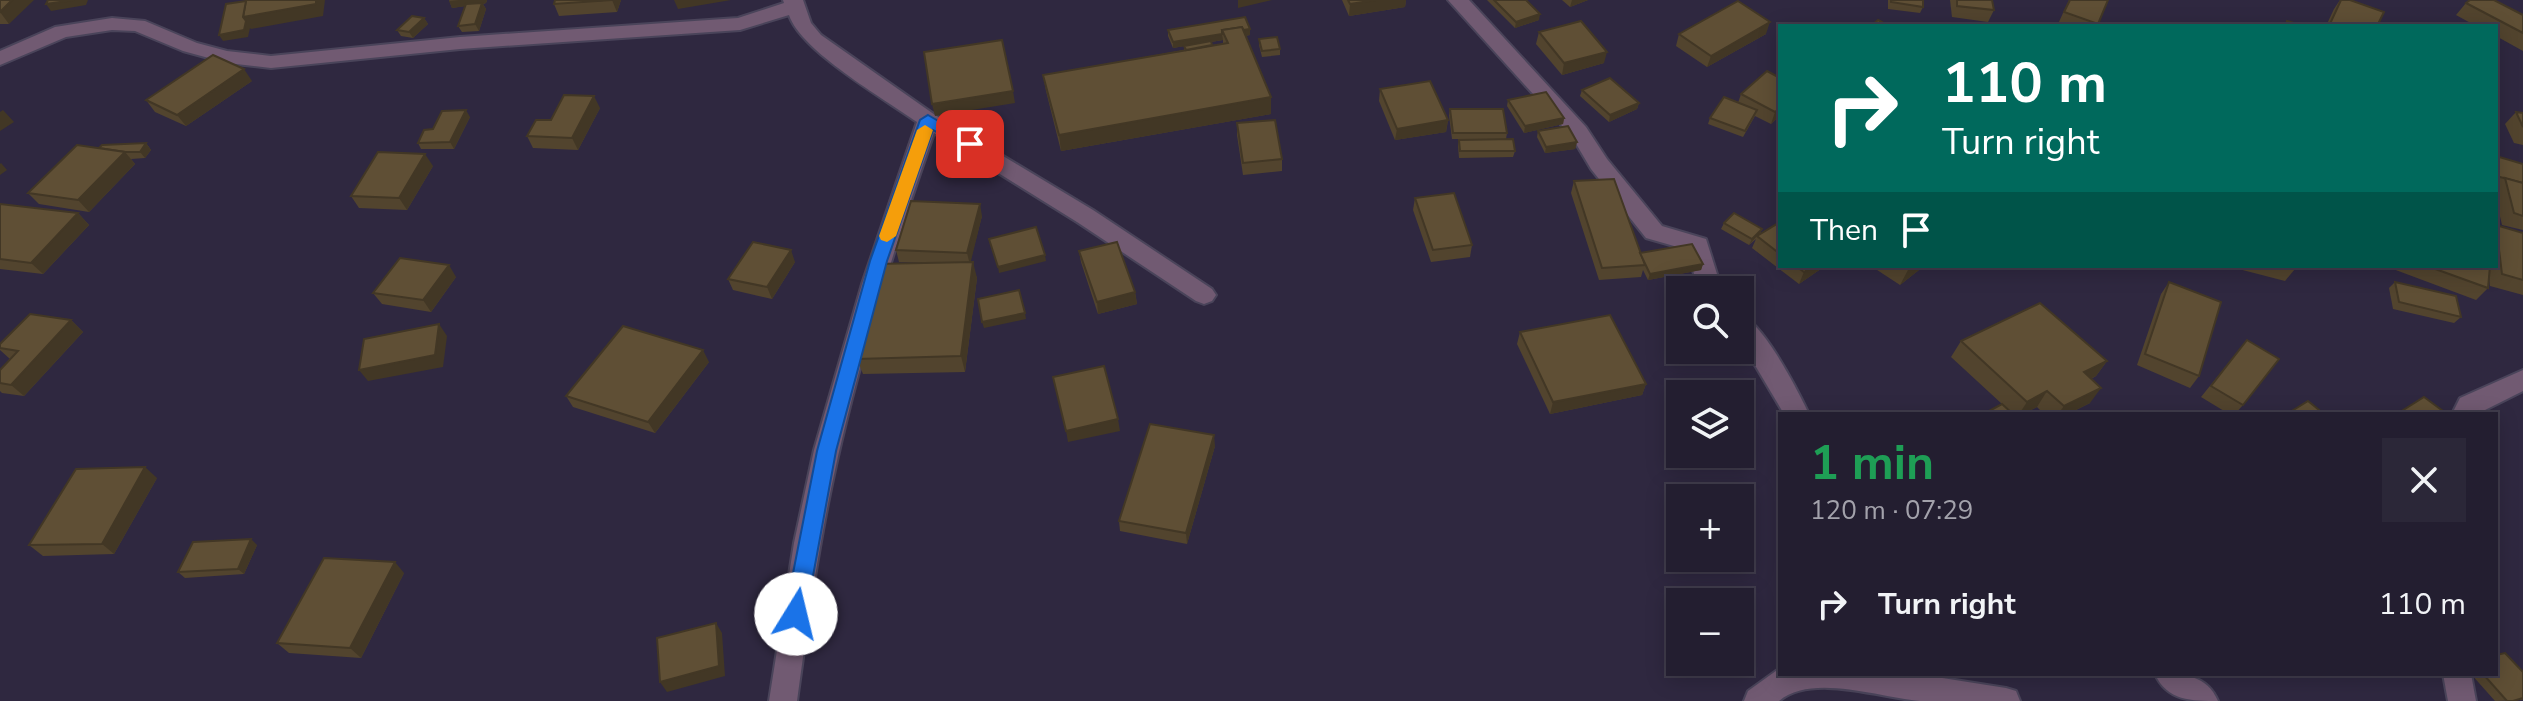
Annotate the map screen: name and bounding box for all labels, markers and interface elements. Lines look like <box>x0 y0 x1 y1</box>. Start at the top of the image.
text: 110 m <box>1942 45 2107 122</box>
icon: right <box>1810 56 1914 160</box>
pin <box>936 110 1004 178</box>
text: Turn right <box>1942 118 2099 167</box>
icon: arrive <box>948 122 992 166</box>
icon: arrive <box>1894 208 1938 252</box>
text: Then <box>1810 210 1878 251</box>
map controls <box>1666 276 1754 676</box>
button: search <box>1666 276 1754 364</box>
button: layers <box>1666 380 1754 468</box>
text: 1 min <box>1810 430 1934 496</box>
button: close <box>2382 438 2466 522</box>
button: + <box>1666 484 1754 572</box>
text: 120 m · 07:29 <box>1810 493 1973 528</box>
position arrow <box>754 572 838 656</box>
icon: right <box>1810 582 1854 626</box>
text: Turn right <box>1878 584 2016 625</box>
text: 110 m <box>2379 584 2466 625</box>
button: − <box>1666 588 1754 676</box>

